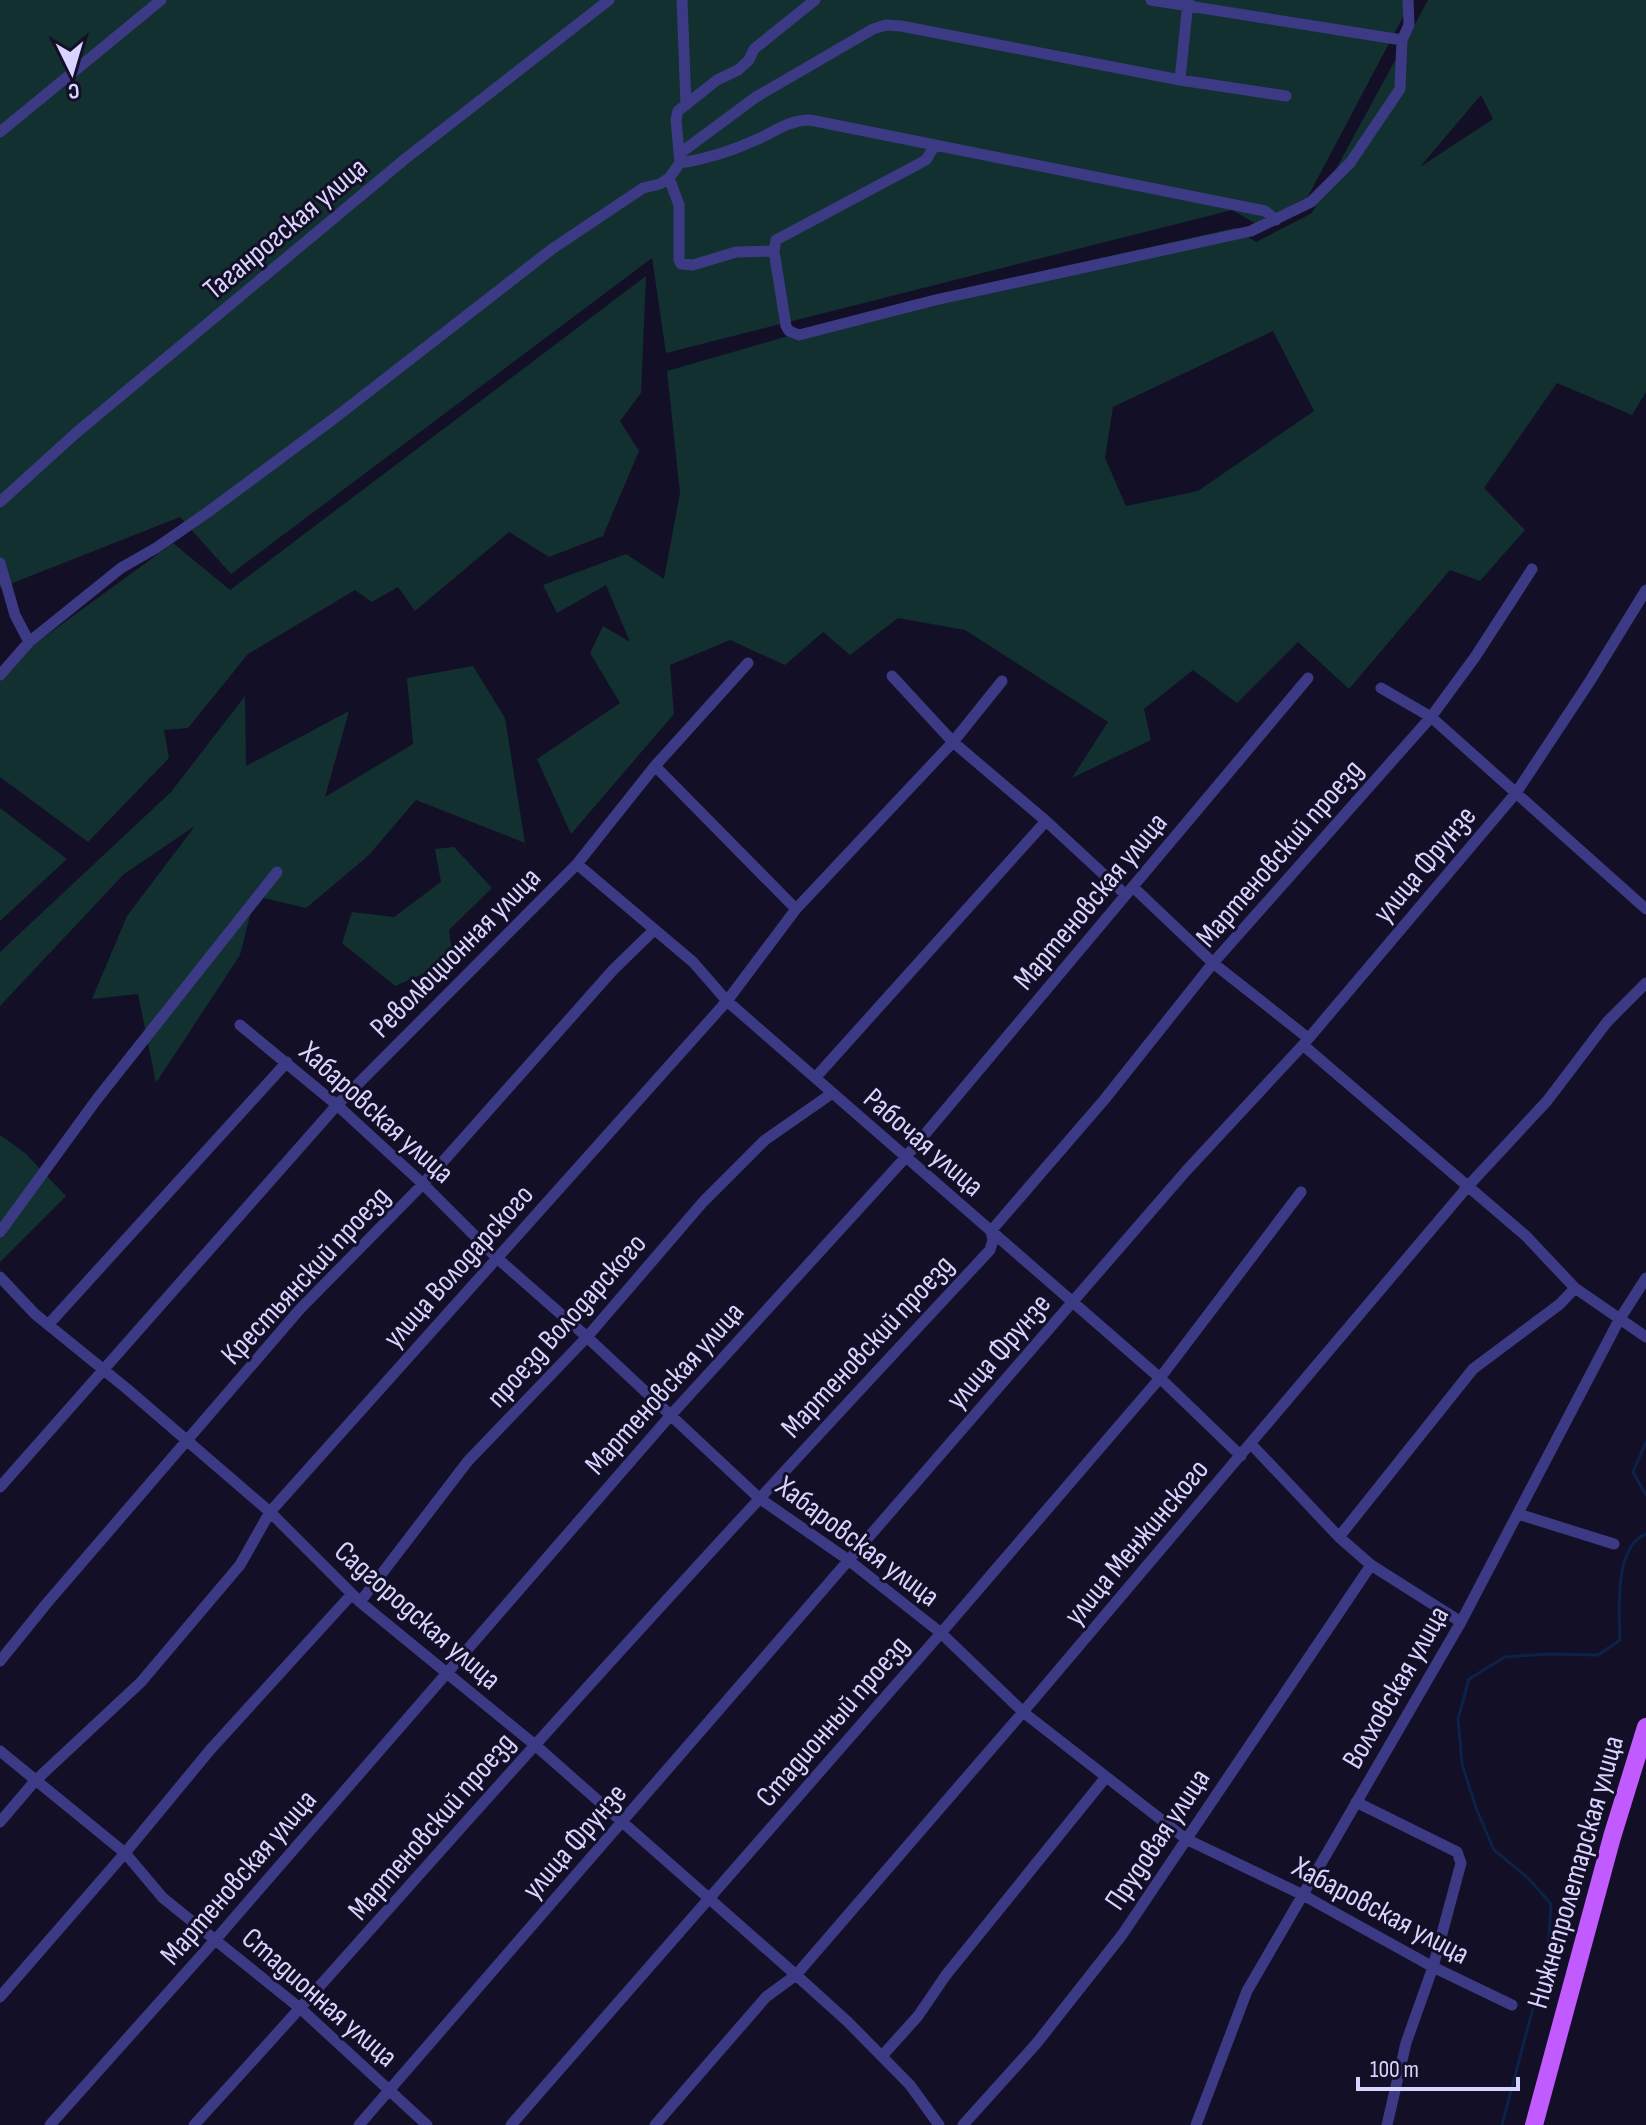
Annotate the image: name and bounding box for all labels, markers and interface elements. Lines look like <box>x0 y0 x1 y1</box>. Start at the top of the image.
north arrow <box>32 32 112 112</box>
text: С <box>67 76 80 104</box>
street label: Таганрогская улица <box>196 150 375 308</box>
street label: Мартеновский проезд <box>1188 752 1371 955</box>
street label: улица Фрунзе <box>1365 799 1484 930</box>
street label: Мартеновская улица <box>1006 806 1175 998</box>
street label: Революционная улица <box>363 860 549 1046</box>
street label: Хабаровская улица <box>291 1033 461 1191</box>
street label: Рабочая улица <box>856 1081 991 1205</box>
street label: улица Володарского <box>376 1178 542 1356</box>
street label: Крестьянский проезд <box>214 1179 398 1372</box>
street label: проезд Володарского <box>479 1226 654 1415</box>
street label: Мартеновский проезд <box>774 1248 962 1446</box>
street label: улица Фрунзе <box>939 1286 1059 1417</box>
street label: Мартеновская улица <box>578 1295 752 1483</box>
street label: улица Менжинского <box>1057 1452 1217 1633</box>
street label: Хабаровская улица <box>768 1468 946 1615</box>
street label: Садгородская улица <box>327 1534 508 1698</box>
street label: Волховская улица <box>1335 1600 1457 1775</box>
street label: Стадионный проезд <box>749 1629 917 1815</box>
street label: Мартеновский проезд <box>340 1725 523 1928</box>
street label: Нижнепролетарская улица <box>1520 1732 1632 2013</box>
street label: Прудовая улица <box>1097 1762 1218 1917</box>
street label: улица Фрунзе <box>515 1776 635 1907</box>
street label: Мартеновская улица <box>153 1783 325 1973</box>
street label: Хабаровская улица <box>1285 1849 1475 1973</box>
street label: Стадионная улица <box>234 1920 404 2075</box>
scale bar <box>1358 2041 1518 2091</box>
text: 100 m <box>1370 2055 1419 2084</box>

